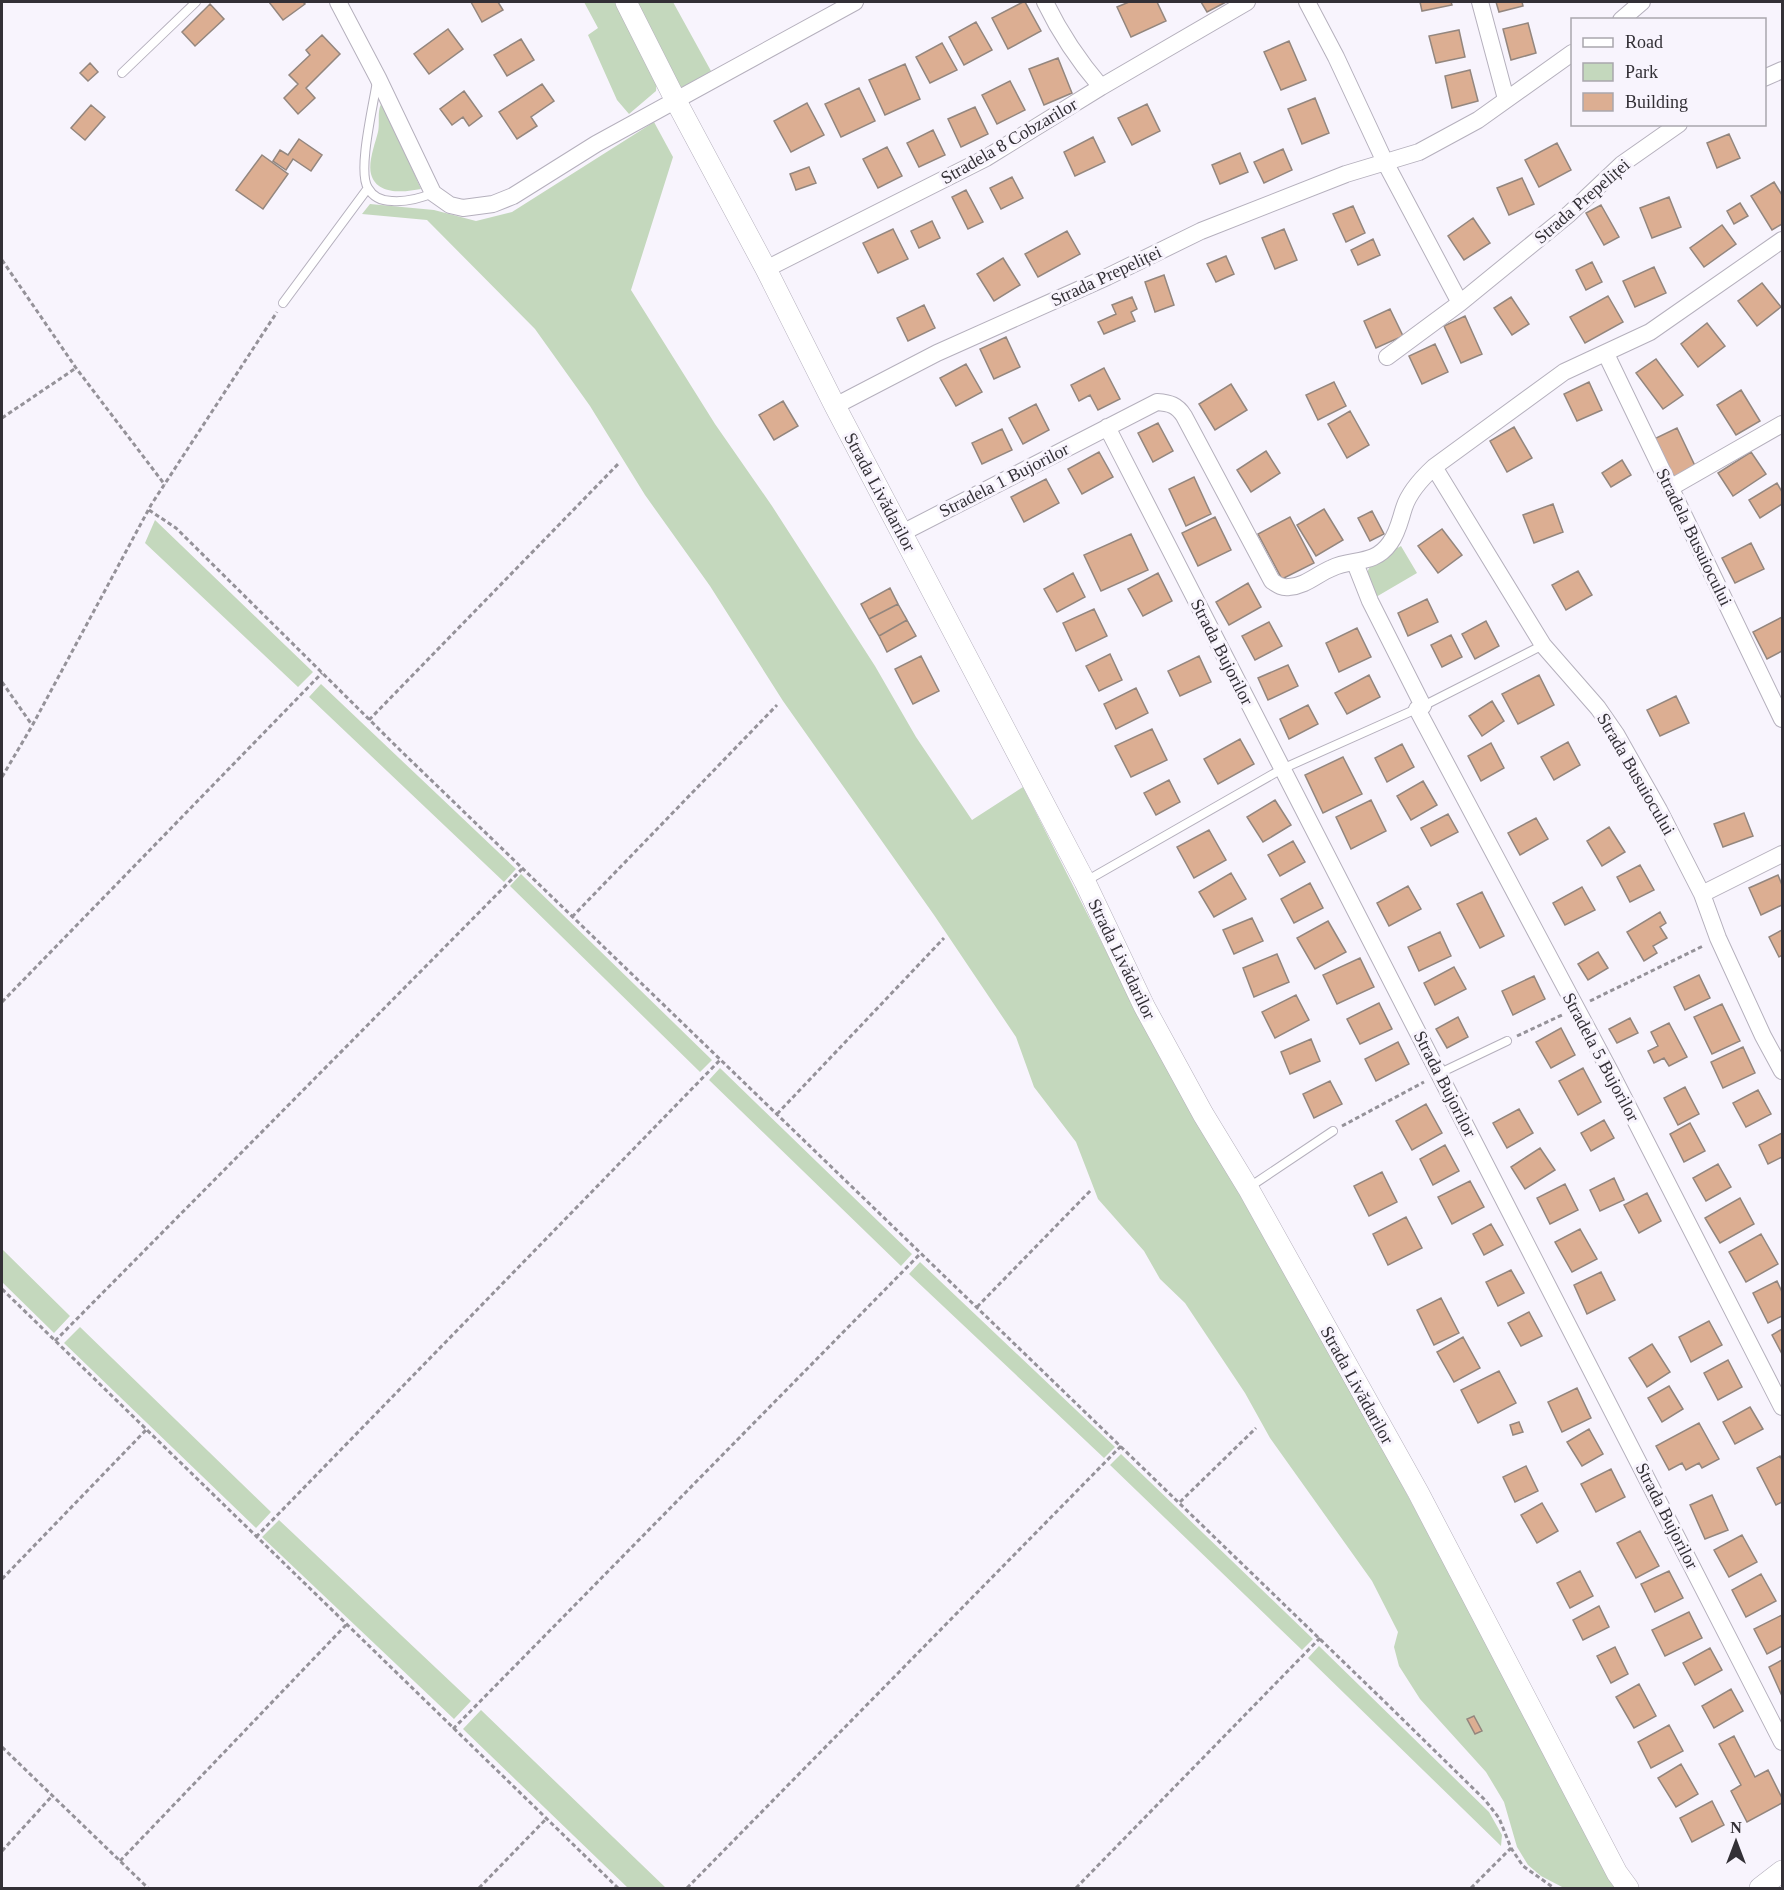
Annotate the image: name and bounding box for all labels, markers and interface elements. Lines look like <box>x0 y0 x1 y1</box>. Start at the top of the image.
legend <box>1571 18 1766 126</box>
text: Road <box>1625 32 1663 52</box>
text: Park <box>1625 62 1658 82</box>
text: Building <box>1625 92 1688 112</box>
street label: Stradela 8 Cobzarilor <box>937 94 1081 188</box>
street label: Strada Prepeliței <box>1530 154 1634 248</box>
street label: Strada Prepeliței <box>1048 242 1164 310</box>
street label: Strada Livădarilor <box>840 429 920 555</box>
street label: Stradela 1 Bujorilor <box>936 439 1072 521</box>
street label: Stradela Busuiocului <box>1652 465 1736 609</box>
street label: Strada Bujorilor <box>1187 596 1257 708</box>
street label: Strada Busuiocului <box>1593 709 1679 839</box>
street label: Strada Livădarilor <box>1084 896 1160 1022</box>
street label: Stradela 5 Bujorilor <box>1559 989 1643 1125</box>
street label: Strada Bujorilor <box>1410 1028 1480 1140</box>
street label: Strada Livădarilor <box>1316 1323 1398 1447</box>
street label: Strada Bujorilor <box>1632 1460 1702 1572</box>
north arrow <box>1706 1812 1766 1872</box>
text: N <box>1730 1819 1742 1836</box>

